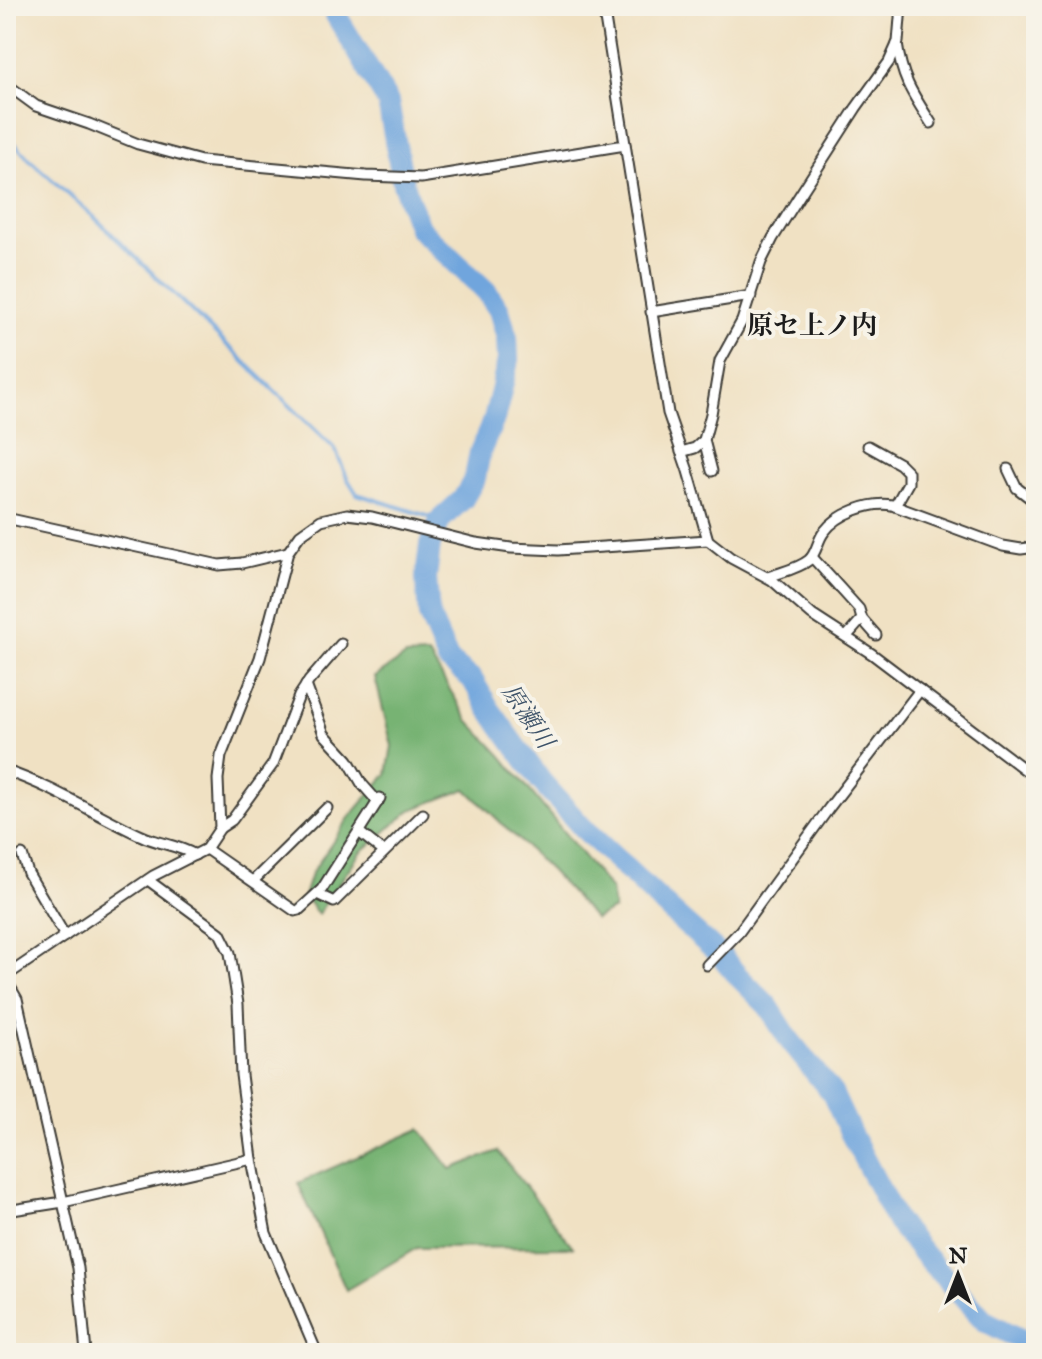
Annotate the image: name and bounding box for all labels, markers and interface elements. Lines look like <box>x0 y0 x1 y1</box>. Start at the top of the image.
district label: 原セ上ノ内 <box>747 309 877 341</box>
water label: 原瀬川 <box>495 678 562 757</box>
north arrow <box>918 1235 998 1315</box>
text: N <box>949 1242 968 1269</box>

